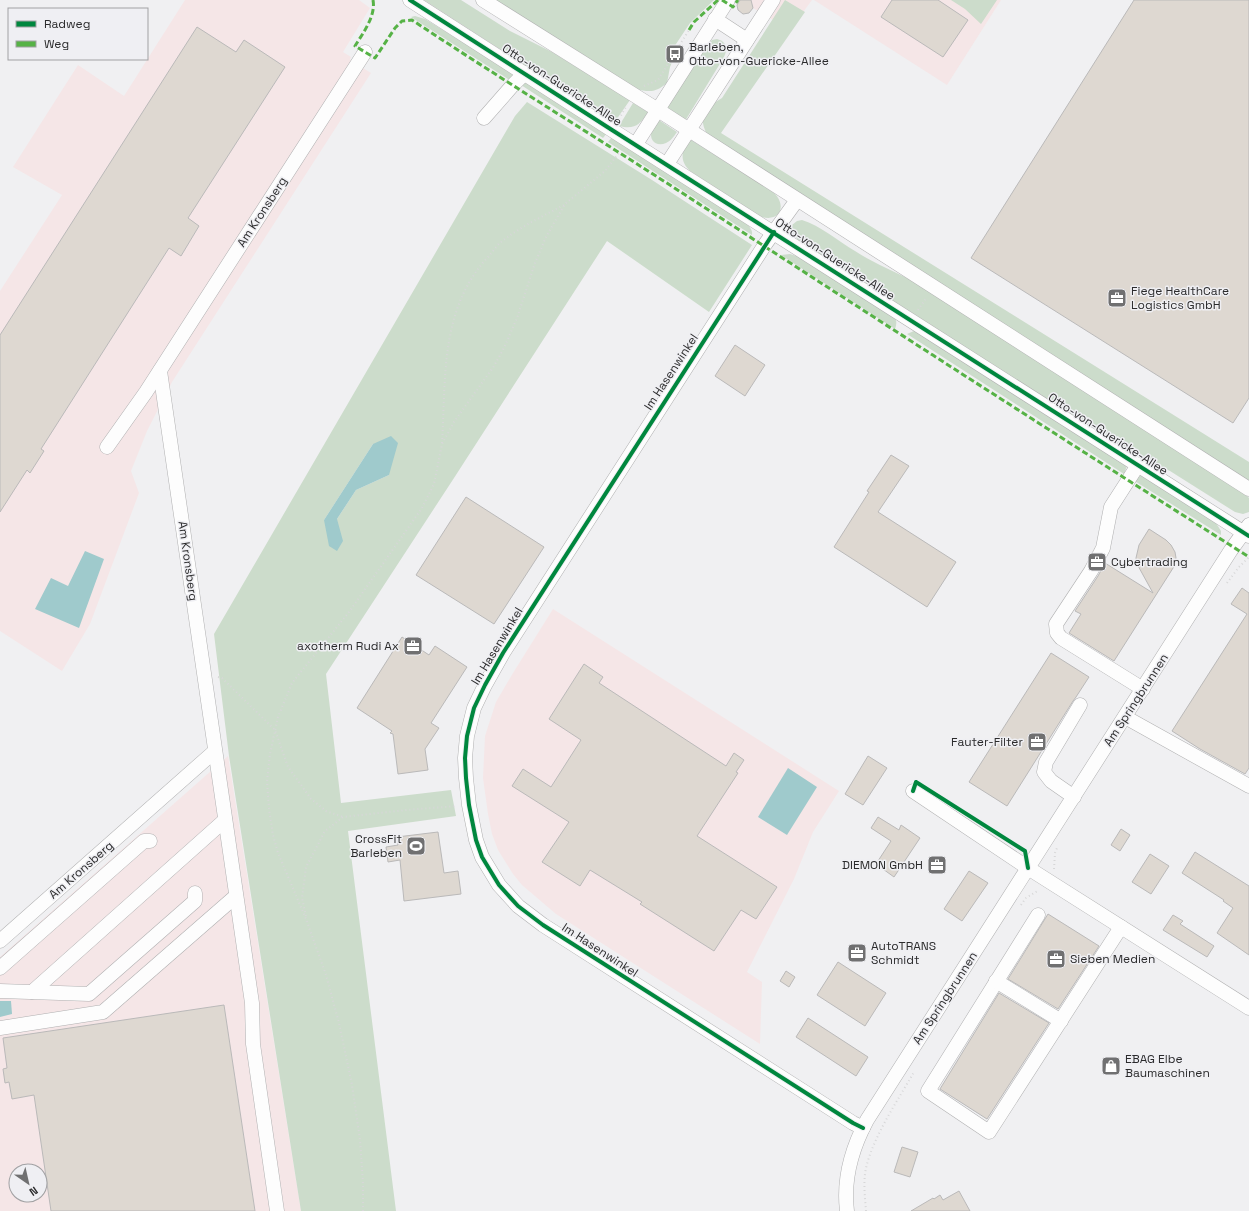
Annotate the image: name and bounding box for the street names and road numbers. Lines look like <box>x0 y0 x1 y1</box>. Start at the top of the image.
street label: Otto-von-Guericke-Allee <box>499 40 625 130</box>
street label: Am Kronsberg <box>233 174 291 250</box>
street label: Otto-von-Guericke-Allee <box>772 214 898 304</box>
street label: Im Hasenwinkel <box>640 331 702 413</box>
street label: Otto-von-Guericke-Allee <box>1045 389 1171 479</box>
street label: Am Kronsberg <box>174 520 202 602</box>
street label: Im Hasenwinkel <box>468 604 526 688</box>
street label: Am Springbrunnen <box>1100 651 1172 749</box>
street label: Am Kronsberg <box>45 838 117 902</box>
street label: Im Hasenwinkel <box>559 919 641 981</box>
street label: Am Springbrunnen <box>909 949 981 1047</box>

